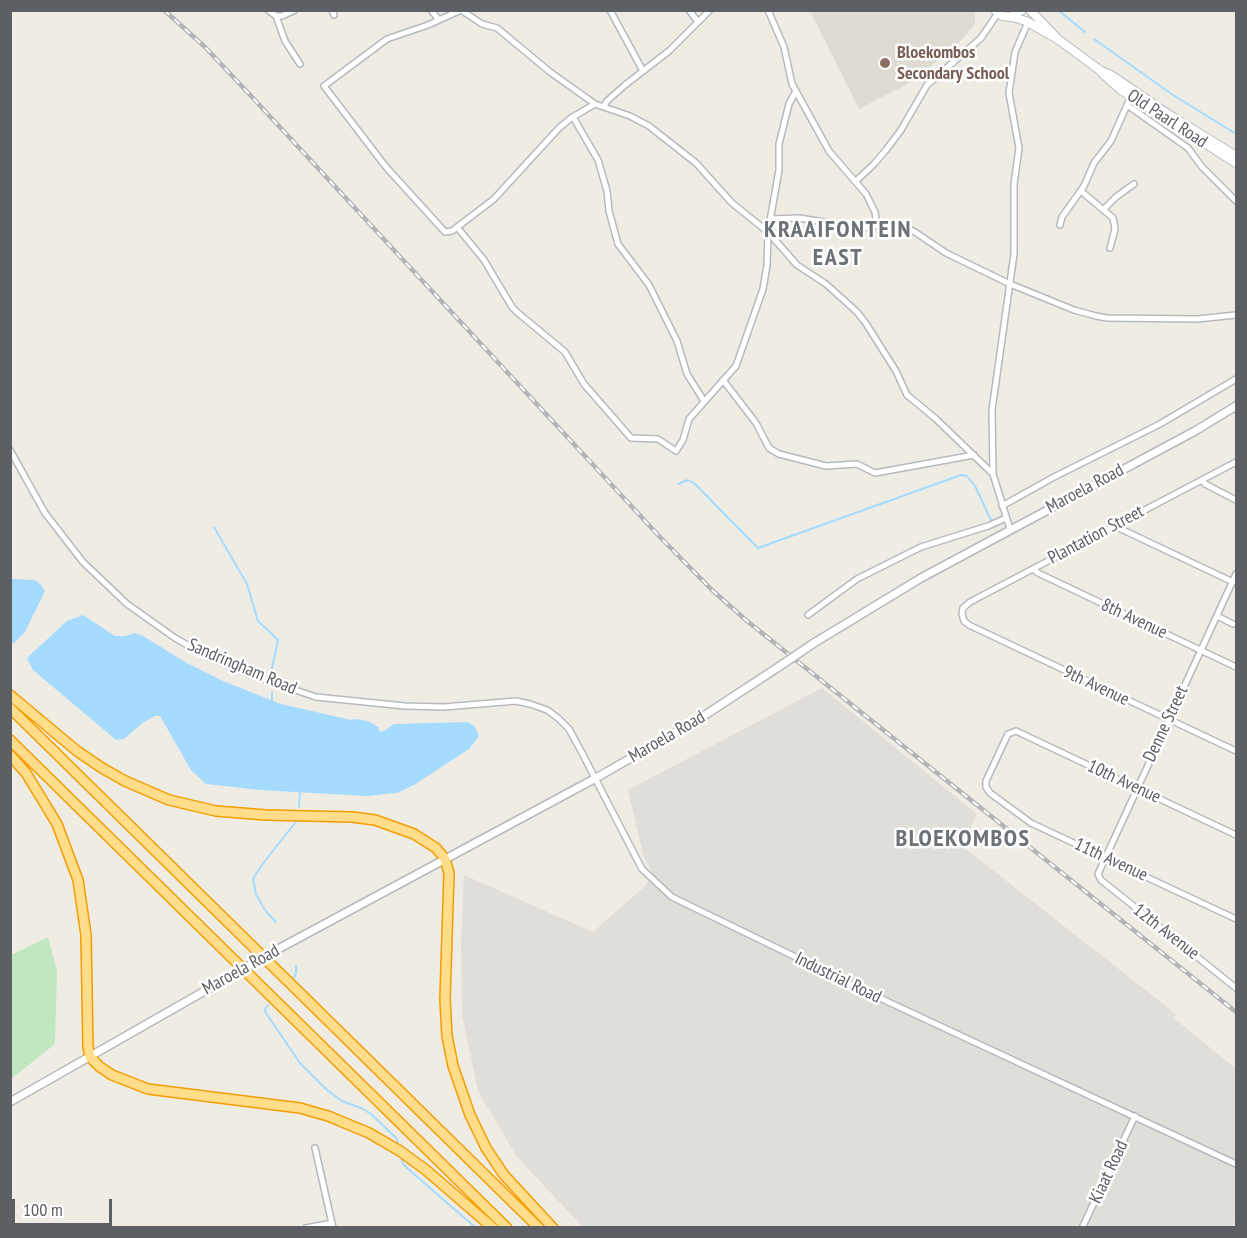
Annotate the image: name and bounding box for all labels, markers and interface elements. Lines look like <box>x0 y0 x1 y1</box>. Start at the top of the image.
place label: Bloekombos Secondary School <box>897 42 1009 84</box>
marker: Bloekombos Secondary School <box>878 56 892 70</box>
street label: Old Paarl Road <box>1123 85 1211 153</box>
district label: KRAAIFONTEIN EAST <box>764 216 912 272</box>
street label: Maroela Road <box>1043 460 1127 518</box>
street label: Plantation Street <box>1044 501 1148 569</box>
street label: 8th Avenue <box>1098 594 1170 644</box>
street label: Sandringham Road <box>184 634 300 700</box>
street label: 9th Avenue <box>1060 661 1132 711</box>
street label: Denne Street <box>1139 683 1193 765</box>
street label: Maroela Road <box>625 706 709 768</box>
street label: 10th Avenue <box>1084 756 1164 808</box>
district label: BLOEKOMBOS <box>895 825 1031 853</box>
street label: 11th Avenue <box>1071 834 1151 886</box>
street label: 12th Avenue <box>1128 899 1204 965</box>
street label: Maroela Road <box>199 940 283 1000</box>
street label: Industrial Road <box>791 948 885 1008</box>
street label: Kiaat Road <box>1085 1137 1133 1207</box>
scale bar <box>15 1187 116 1225</box>
text: 100 m <box>23 1198 63 1221</box>

